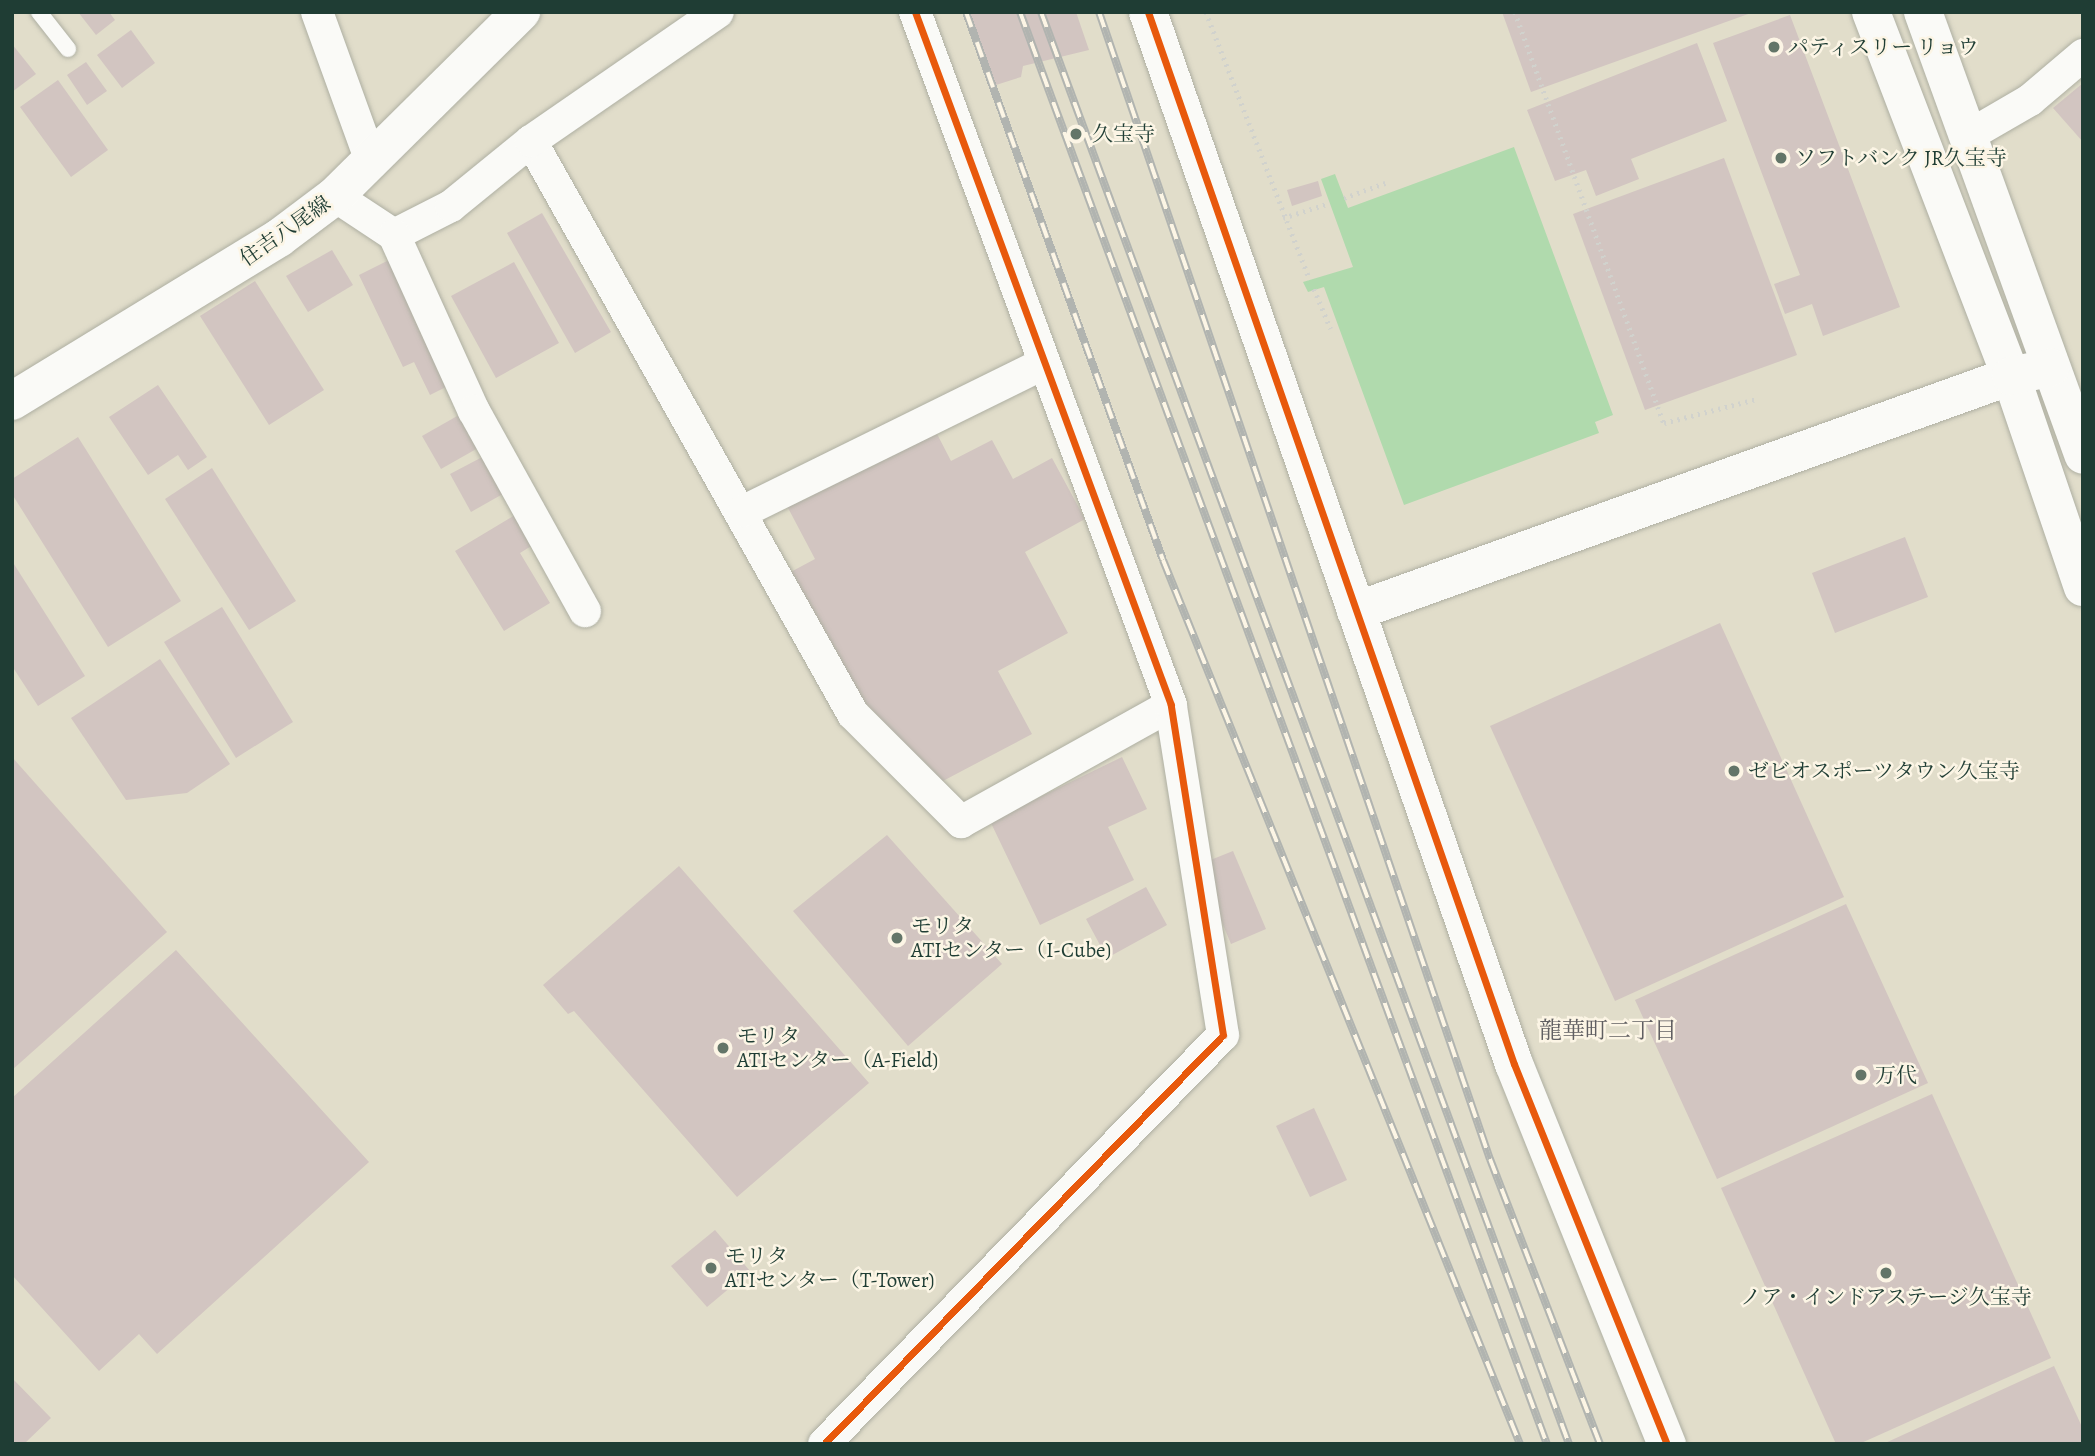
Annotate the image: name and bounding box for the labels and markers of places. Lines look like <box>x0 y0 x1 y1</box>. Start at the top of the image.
place label: パティスリー リョウ <box>1788 34 1981 60</box>
marker: パティスリー リョウ <box>1766 39 1782 55</box>
place label: 久宝寺 <box>1092 121 1155 147</box>
marker: 久宝寺 <box>1066 124 1086 144</box>
place label: ソフトバンク JR久宝寺 <box>1795 145 2008 171</box>
marker: ソフトバンク JR久宝寺 <box>1773 150 1789 166</box>
place label: ゼビオスポーツタウン久宝寺 <box>1748 758 2021 784</box>
marker: ゼビオスポーツタウン久宝寺 <box>1726 763 1742 779</box>
place label: モリタ ATIセンター（I-Cube) <box>911 913 1112 963</box>
marker: モリタ ATIセンター（I-Cube) <box>889 930 905 946</box>
place label: モリタ ATIセンター（A-Field) <box>737 1023 939 1073</box>
marker: モリタ ATIセンター（A-Field) <box>715 1040 731 1056</box>
place label: 万代 <box>1875 1062 1917 1088</box>
marker: 万代 <box>1853 1067 1869 1083</box>
place label: モリタ ATIセンター（T-Tower) <box>725 1243 935 1293</box>
marker: モリタ ATIセンター（T-Tower) <box>703 1260 719 1276</box>
marker: ノア・インドアステージ久宝寺 <box>1878 1265 1894 1281</box>
place label: ノア・インドアステージ久宝寺 <box>1739 1284 2033 1310</box>

